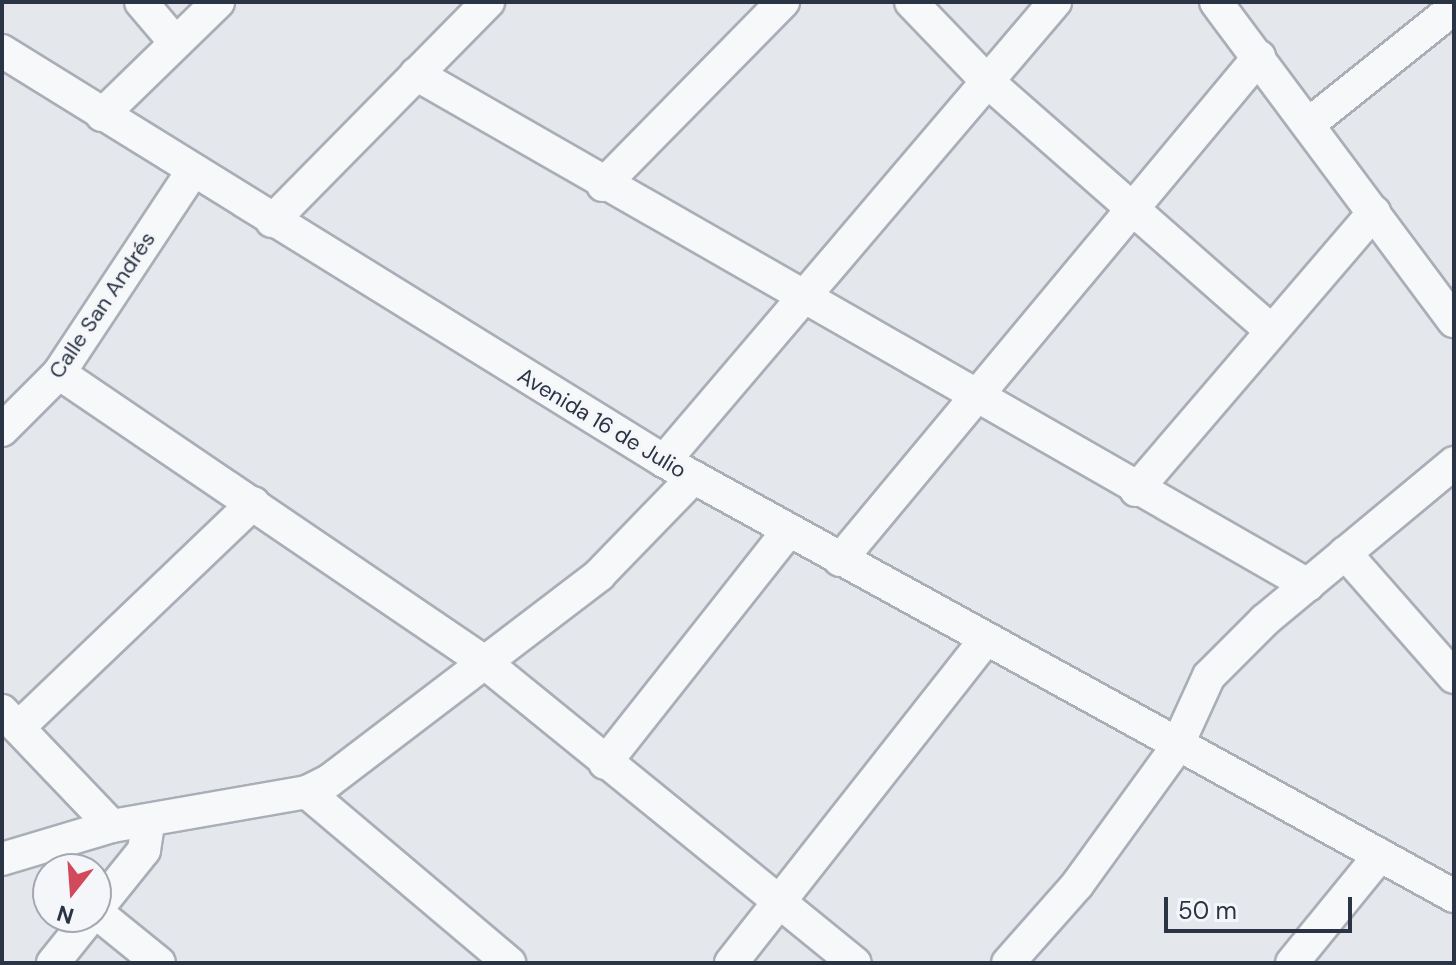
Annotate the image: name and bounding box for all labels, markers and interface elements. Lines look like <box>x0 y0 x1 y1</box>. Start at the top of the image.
street label: Calle San Andrés <box>43 227 161 383</box>
street label: Avenida 16 de Julio <box>513 362 691 484</box>
north arrow <box>32 853 112 933</box>
scale bar <box>1168 881 1356 931</box>
text: 50 m <box>1178 895 1237 926</box>
text: N <box>54 898 77 931</box>

